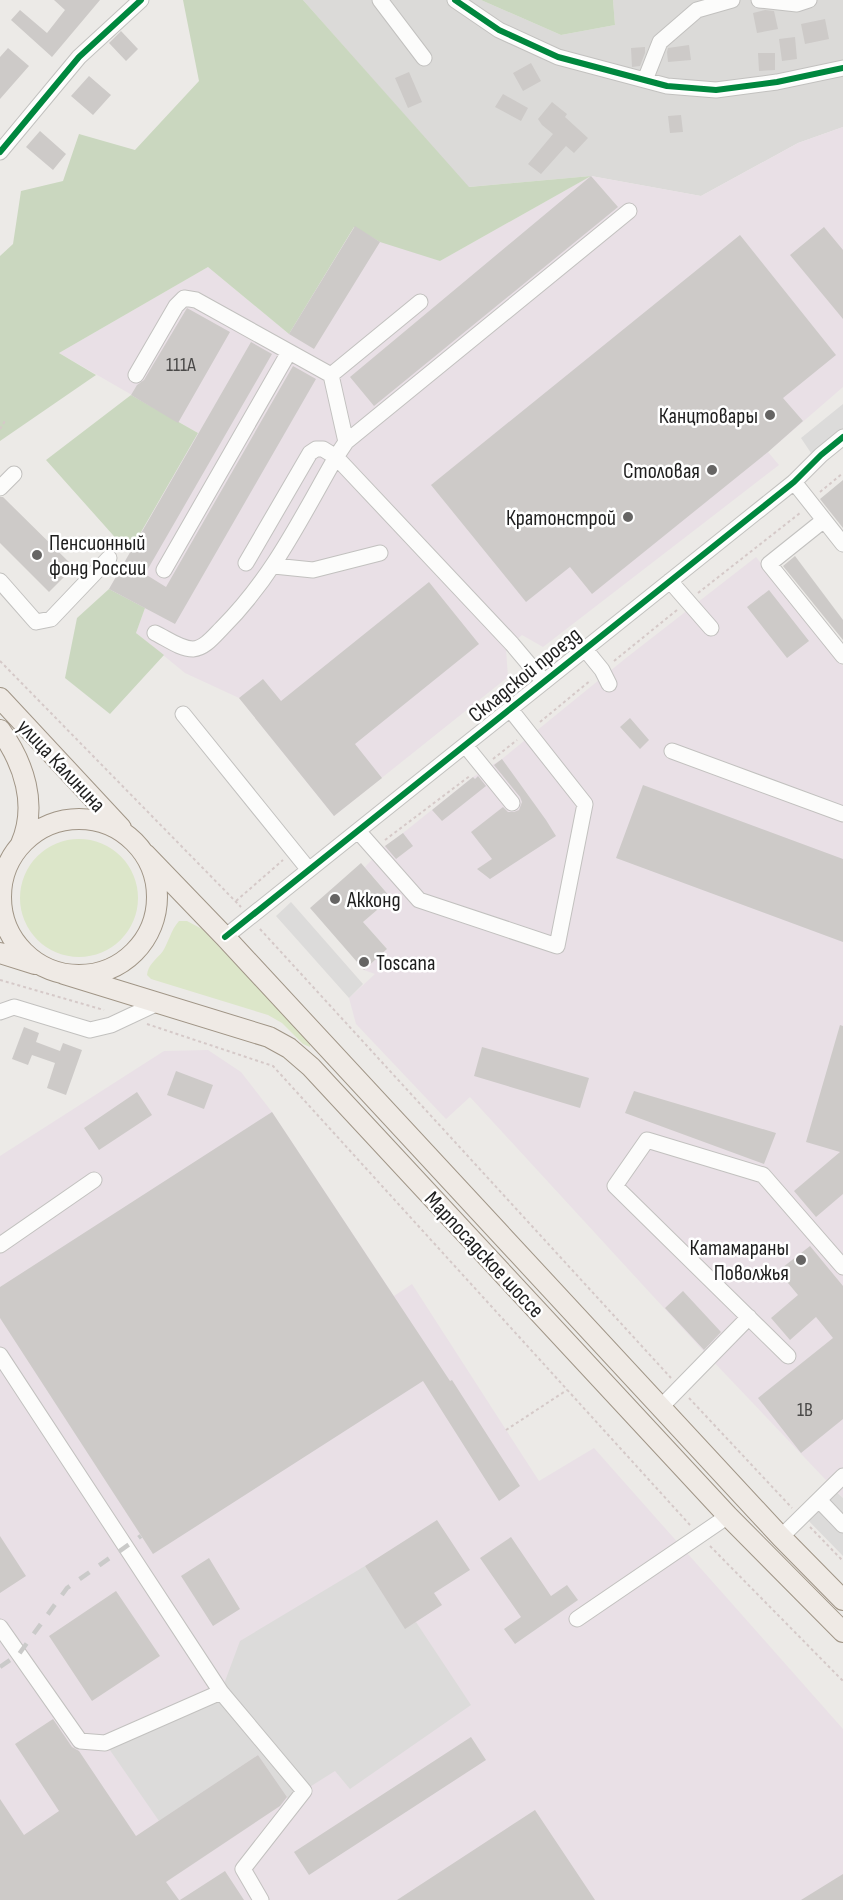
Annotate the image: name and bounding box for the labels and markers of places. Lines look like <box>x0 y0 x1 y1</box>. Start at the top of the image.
place label: Канцтовары <box>659 403 758 430</box>
marker: Канцтовары <box>763 408 777 422</box>
place label: Столовая <box>623 458 700 485</box>
marker: Столовая <box>705 463 719 477</box>
place label: Кратонстрой <box>506 505 616 532</box>
marker: Кратонстрой <box>621 510 635 524</box>
place label: Пенсионный фонд России <box>49 530 146 582</box>
marker: Пенсионный фонд России <box>30 548 44 562</box>
place label: Акконд <box>346 887 401 914</box>
marker: Акконд <box>328 892 342 906</box>
place label: Toscana <box>376 950 435 977</box>
marker: Toscana <box>357 955 371 969</box>
place label: Катамараны Поволжья <box>690 1235 789 1287</box>
marker: Катамараны Поволжья <box>794 1253 808 1267</box>

